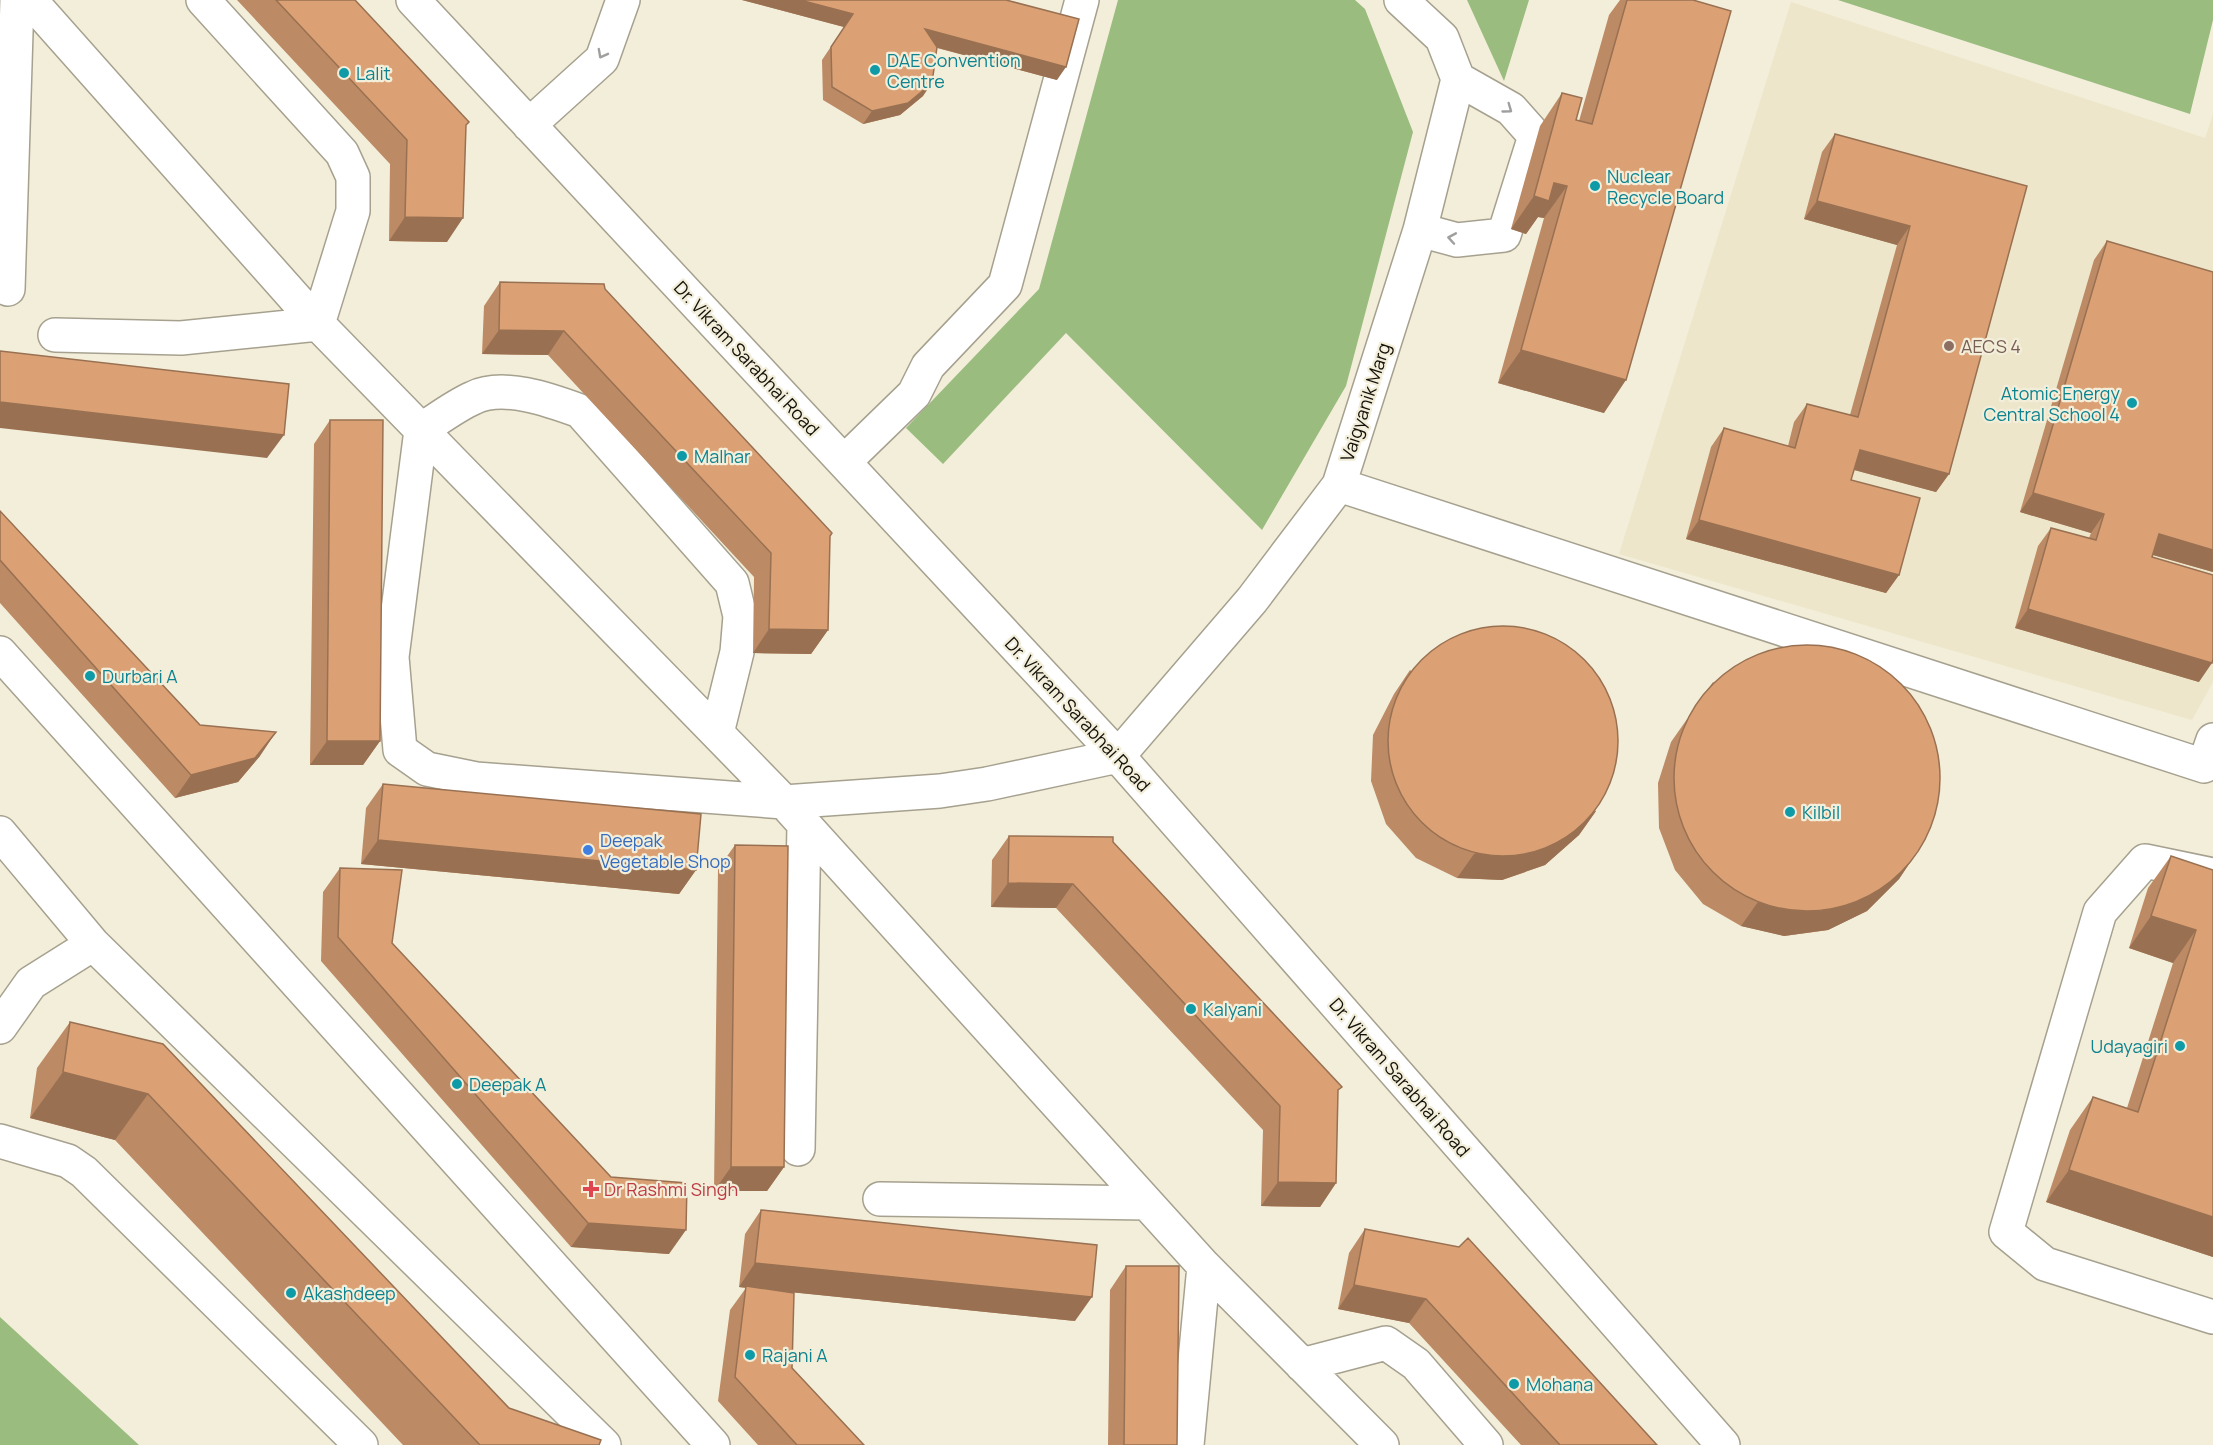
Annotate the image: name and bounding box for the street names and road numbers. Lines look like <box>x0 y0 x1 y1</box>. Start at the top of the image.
street label: Dr. Vikram Sarabhai Road <box>669 276 825 440</box>
street label: Vaigyanik Marg <box>1335 340 1395 464</box>
street label: Dr. Vikram Sarabhai Road <box>1000 632 1156 796</box>
street label: Dr. Vikram Sarabhai Road <box>1324 993 1476 1161</box>

